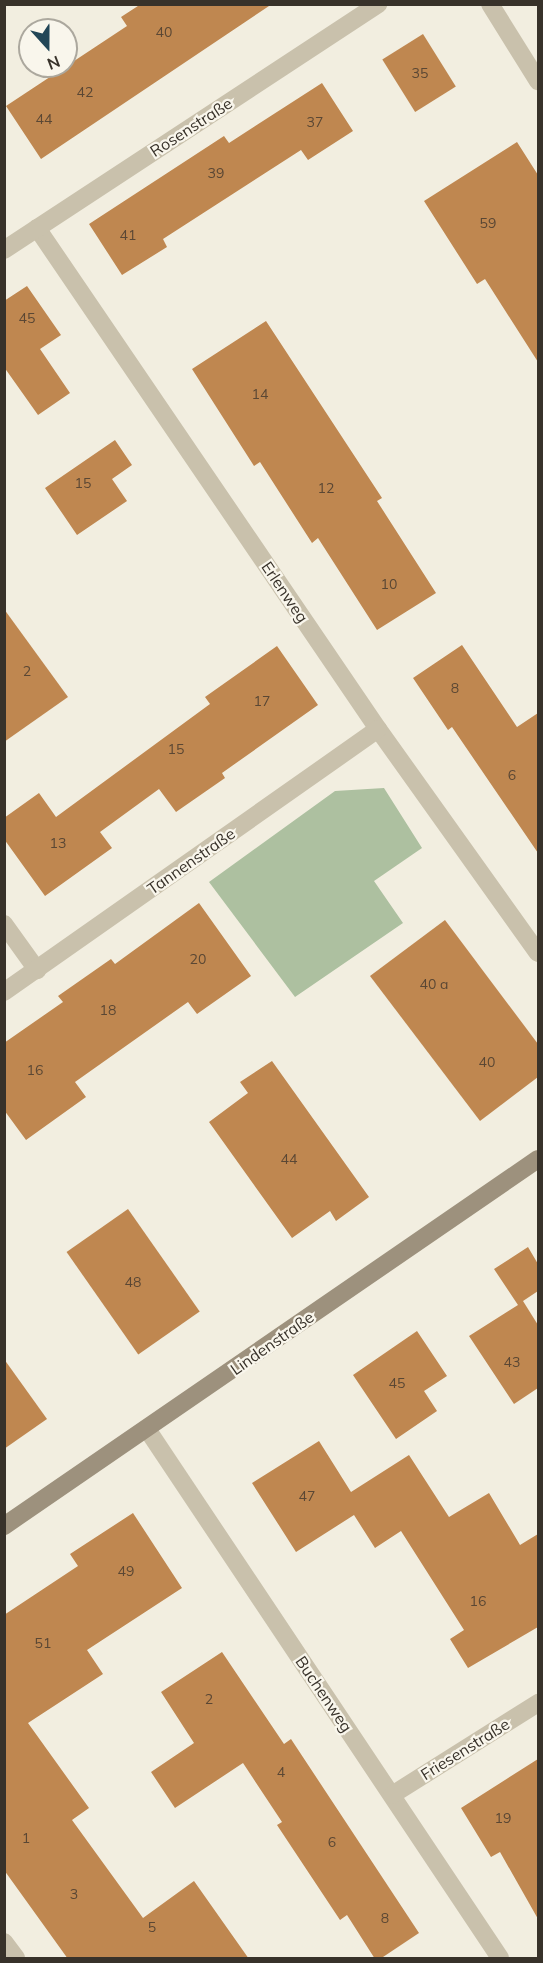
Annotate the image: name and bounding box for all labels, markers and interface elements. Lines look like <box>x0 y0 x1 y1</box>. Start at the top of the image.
north arrow <box>18 18 78 78</box>
house number: 40 <box>156 24 172 40</box>
text: N <box>45 51 63 74</box>
house number: 35 <box>412 65 428 81</box>
house number: 42 <box>77 84 93 100</box>
street label: Rosenstraße <box>146 93 236 161</box>
house number: 44 <box>36 111 52 127</box>
house number: 37 <box>307 114 323 130</box>
house number: 39 <box>208 165 224 181</box>
house number: 59 <box>480 215 496 231</box>
house number: 41 <box>120 227 136 243</box>
house number: 45 <box>19 310 35 326</box>
house number: 14 <box>252 386 268 402</box>
house number: 15 <box>75 475 91 491</box>
house number: 12 <box>318 480 334 496</box>
street label: Erlenweg <box>258 558 312 626</box>
house number: 10 <box>381 576 397 592</box>
house number: 2 <box>23 663 31 679</box>
house number: 8 <box>451 680 459 696</box>
house number: 17 <box>254 693 270 709</box>
house number: 15 <box>168 741 184 757</box>
house number: 6 <box>508 767 516 783</box>
street label: Tannenstraße <box>144 824 238 898</box>
house number: 13 <box>50 835 66 851</box>
house number: 20 <box>190 951 206 967</box>
house number: 40 a <box>420 976 448 992</box>
house number: 18 <box>100 1002 116 1018</box>
house number: 40 <box>479 1054 495 1070</box>
house number: 16 <box>27 1062 43 1078</box>
house number: 44 <box>281 1151 297 1167</box>
house number: 48 <box>125 1274 141 1290</box>
street label: Lindenstraße <box>227 1307 317 1379</box>
house number: 43 <box>504 1354 520 1370</box>
house number: 45 <box>389 1375 405 1391</box>
house number: 47 <box>299 1488 315 1504</box>
house number: 49 <box>118 1563 134 1579</box>
house number: 16 <box>470 1593 486 1609</box>
house number: 51 <box>35 1635 51 1651</box>
street label: Buchenweg <box>292 1652 356 1736</box>
house number: 2 <box>205 1691 213 1707</box>
street label: Friesenstraße <box>417 1714 513 1784</box>
house number: 4 <box>277 1764 285 1780</box>
house number: 19 <box>495 1810 511 1826</box>
house number: 1 <box>22 1830 30 1846</box>
house number: 6 <box>328 1834 336 1850</box>
house number: 3 <box>70 1886 78 1902</box>
house number: 8 <box>381 1910 389 1926</box>
house number: 5 <box>148 1919 156 1935</box>

